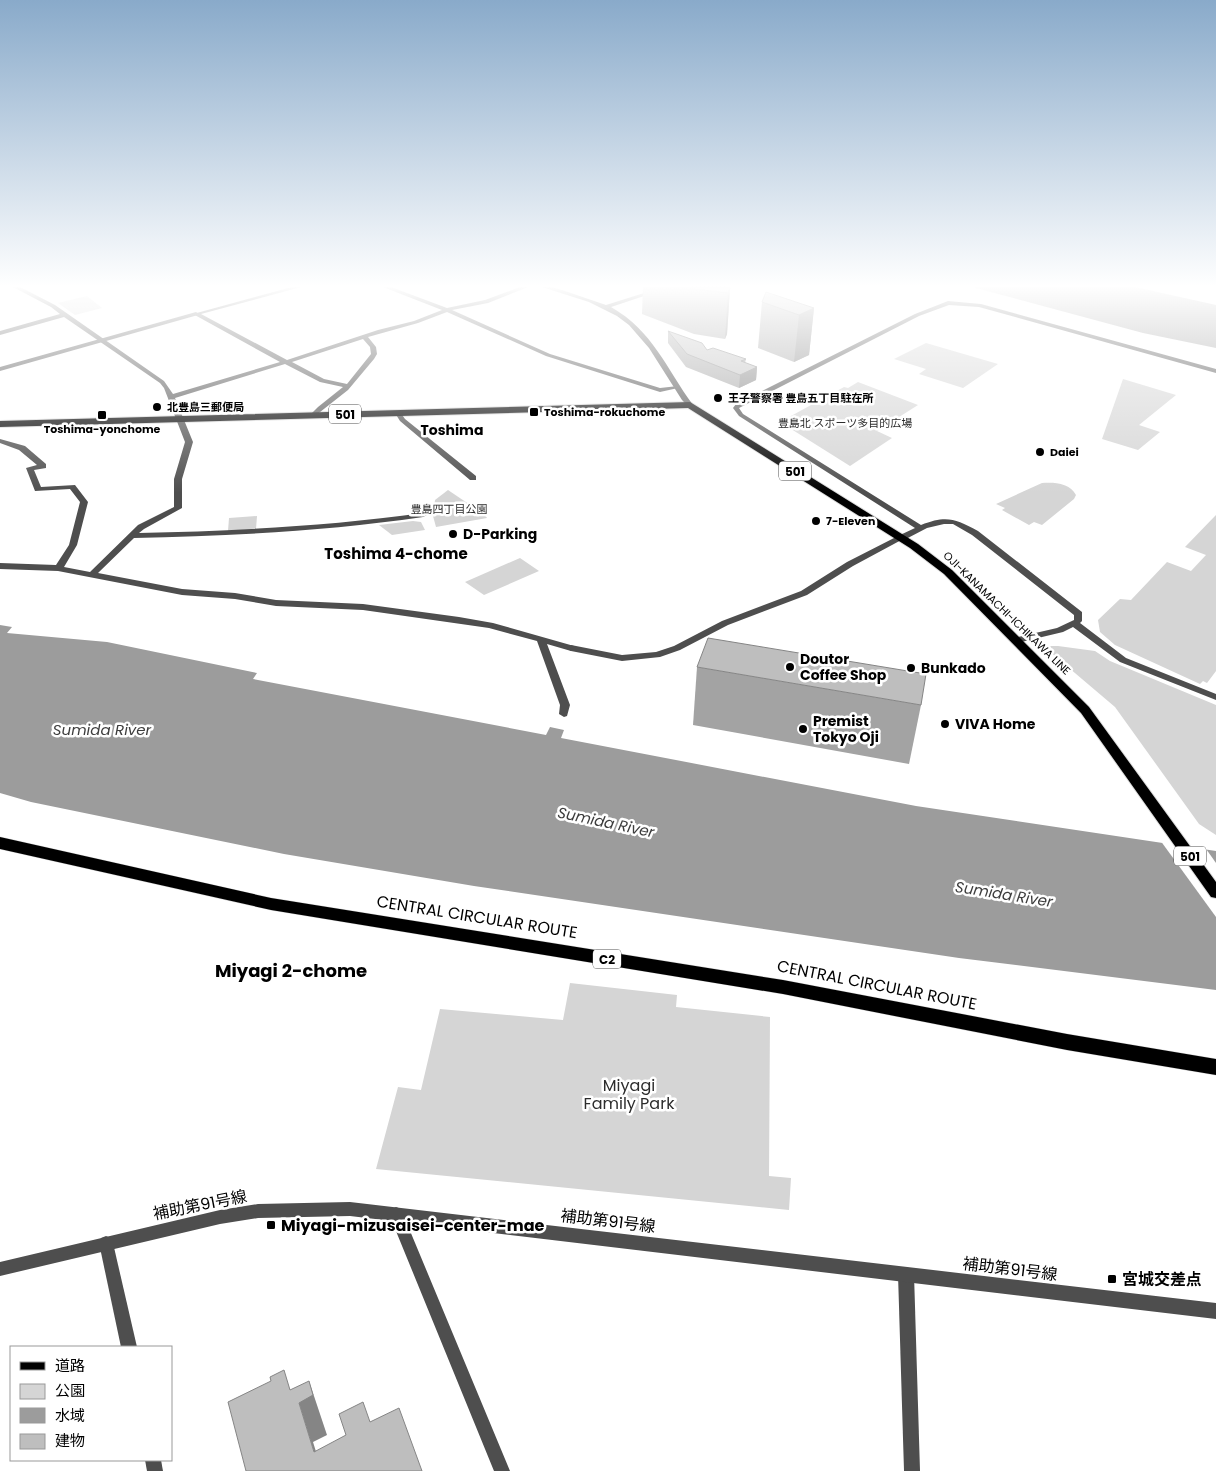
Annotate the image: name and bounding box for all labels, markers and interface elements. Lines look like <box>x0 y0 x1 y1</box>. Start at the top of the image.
place label: 王子警察署 豊島五丁目駐在所 <box>728 390 873 406</box>
marker: 王子警察署 豊島五丁目駐在所 <box>712 392 724 404</box>
place label: 北豊島三郵便局 <box>167 399 244 415</box>
marker: 北豊島三郵便局 <box>151 401 163 413</box>
road number: 501 <box>329 404 361 424</box>
place label: Toshima-rokuchome <box>544 404 665 420</box>
marker: Toshima-rokuchome <box>528 406 540 418</box>
marker: Toshima-yonchome <box>96 409 108 421</box>
park label: 豊島北 スポーツ多目的広場 <box>778 415 912 431</box>
district label: Toshima <box>421 420 483 440</box>
place label: Toshima-yonchome <box>44 421 161 437</box>
place label: Daiei <box>1050 444 1079 460</box>
marker: Daiei <box>1034 446 1046 458</box>
road number: 501 <box>779 462 811 481</box>
park label: 豊島四丁目公園 <box>411 501 488 517</box>
place label: 7-Eleven <box>826 513 875 529</box>
marker: 7-Eleven <box>810 515 822 527</box>
place label: D-Parking <box>463 524 537 544</box>
marker: D-Parking <box>447 528 459 540</box>
district label: Toshima 4-chome <box>324 543 468 564</box>
street label: OJI-KANAMACHI-ICHIKAWA LINE <box>940 548 1074 678</box>
place label: Doutor Coffee Shop <box>800 649 887 685</box>
place label: Bunkado <box>921 658 986 678</box>
marker: Doutor Coffee Shop <box>784 661 796 673</box>
marker: Bunkado <box>905 662 917 674</box>
place label: Premist Tokyo Oji <box>813 711 879 747</box>
place label: VIVA Home <box>955 714 1036 734</box>
marker: VIVA Home <box>939 718 951 730</box>
water label: Sumida River <box>53 719 152 740</box>
marker: Premist Tokyo Oji <box>797 723 809 735</box>
water label: Sumida River <box>556 802 657 843</box>
road number: 501 <box>1174 846 1206 866</box>
water label: Sumida River <box>954 876 1055 912</box>
street label: CENTRAL CIRCULAR ROUTE <box>375 890 579 944</box>
road number: C2 <box>593 950 621 969</box>
street label: CENTRAL CIRCULAR ROUTE <box>775 954 979 1016</box>
district label: Miyagi 2-chome <box>215 958 367 983</box>
park label: Miyagi Family Park <box>584 1074 675 1115</box>
street label: 補助第91号線 <box>151 1185 249 1225</box>
street label: 補助第91号線 <box>559 1204 657 1238</box>
place label: Miyagi-mizusaisei-center-mae <box>281 1214 545 1237</box>
marker: Miyagi-mizusaisei-center-mae <box>265 1219 277 1231</box>
street label: 補助第91号線 <box>961 1252 1059 1286</box>
place label: 宮城交差点 <box>1122 1268 1202 1291</box>
marker: 宮城交差点 <box>1106 1273 1118 1285</box>
legend <box>10 1346 172 1461</box>
text: 道路 <box>55 1355 85 1376</box>
text: 公園 <box>55 1380 85 1401</box>
text: 水域 <box>55 1405 85 1426</box>
text: 建物 <box>55 1430 85 1451</box>

